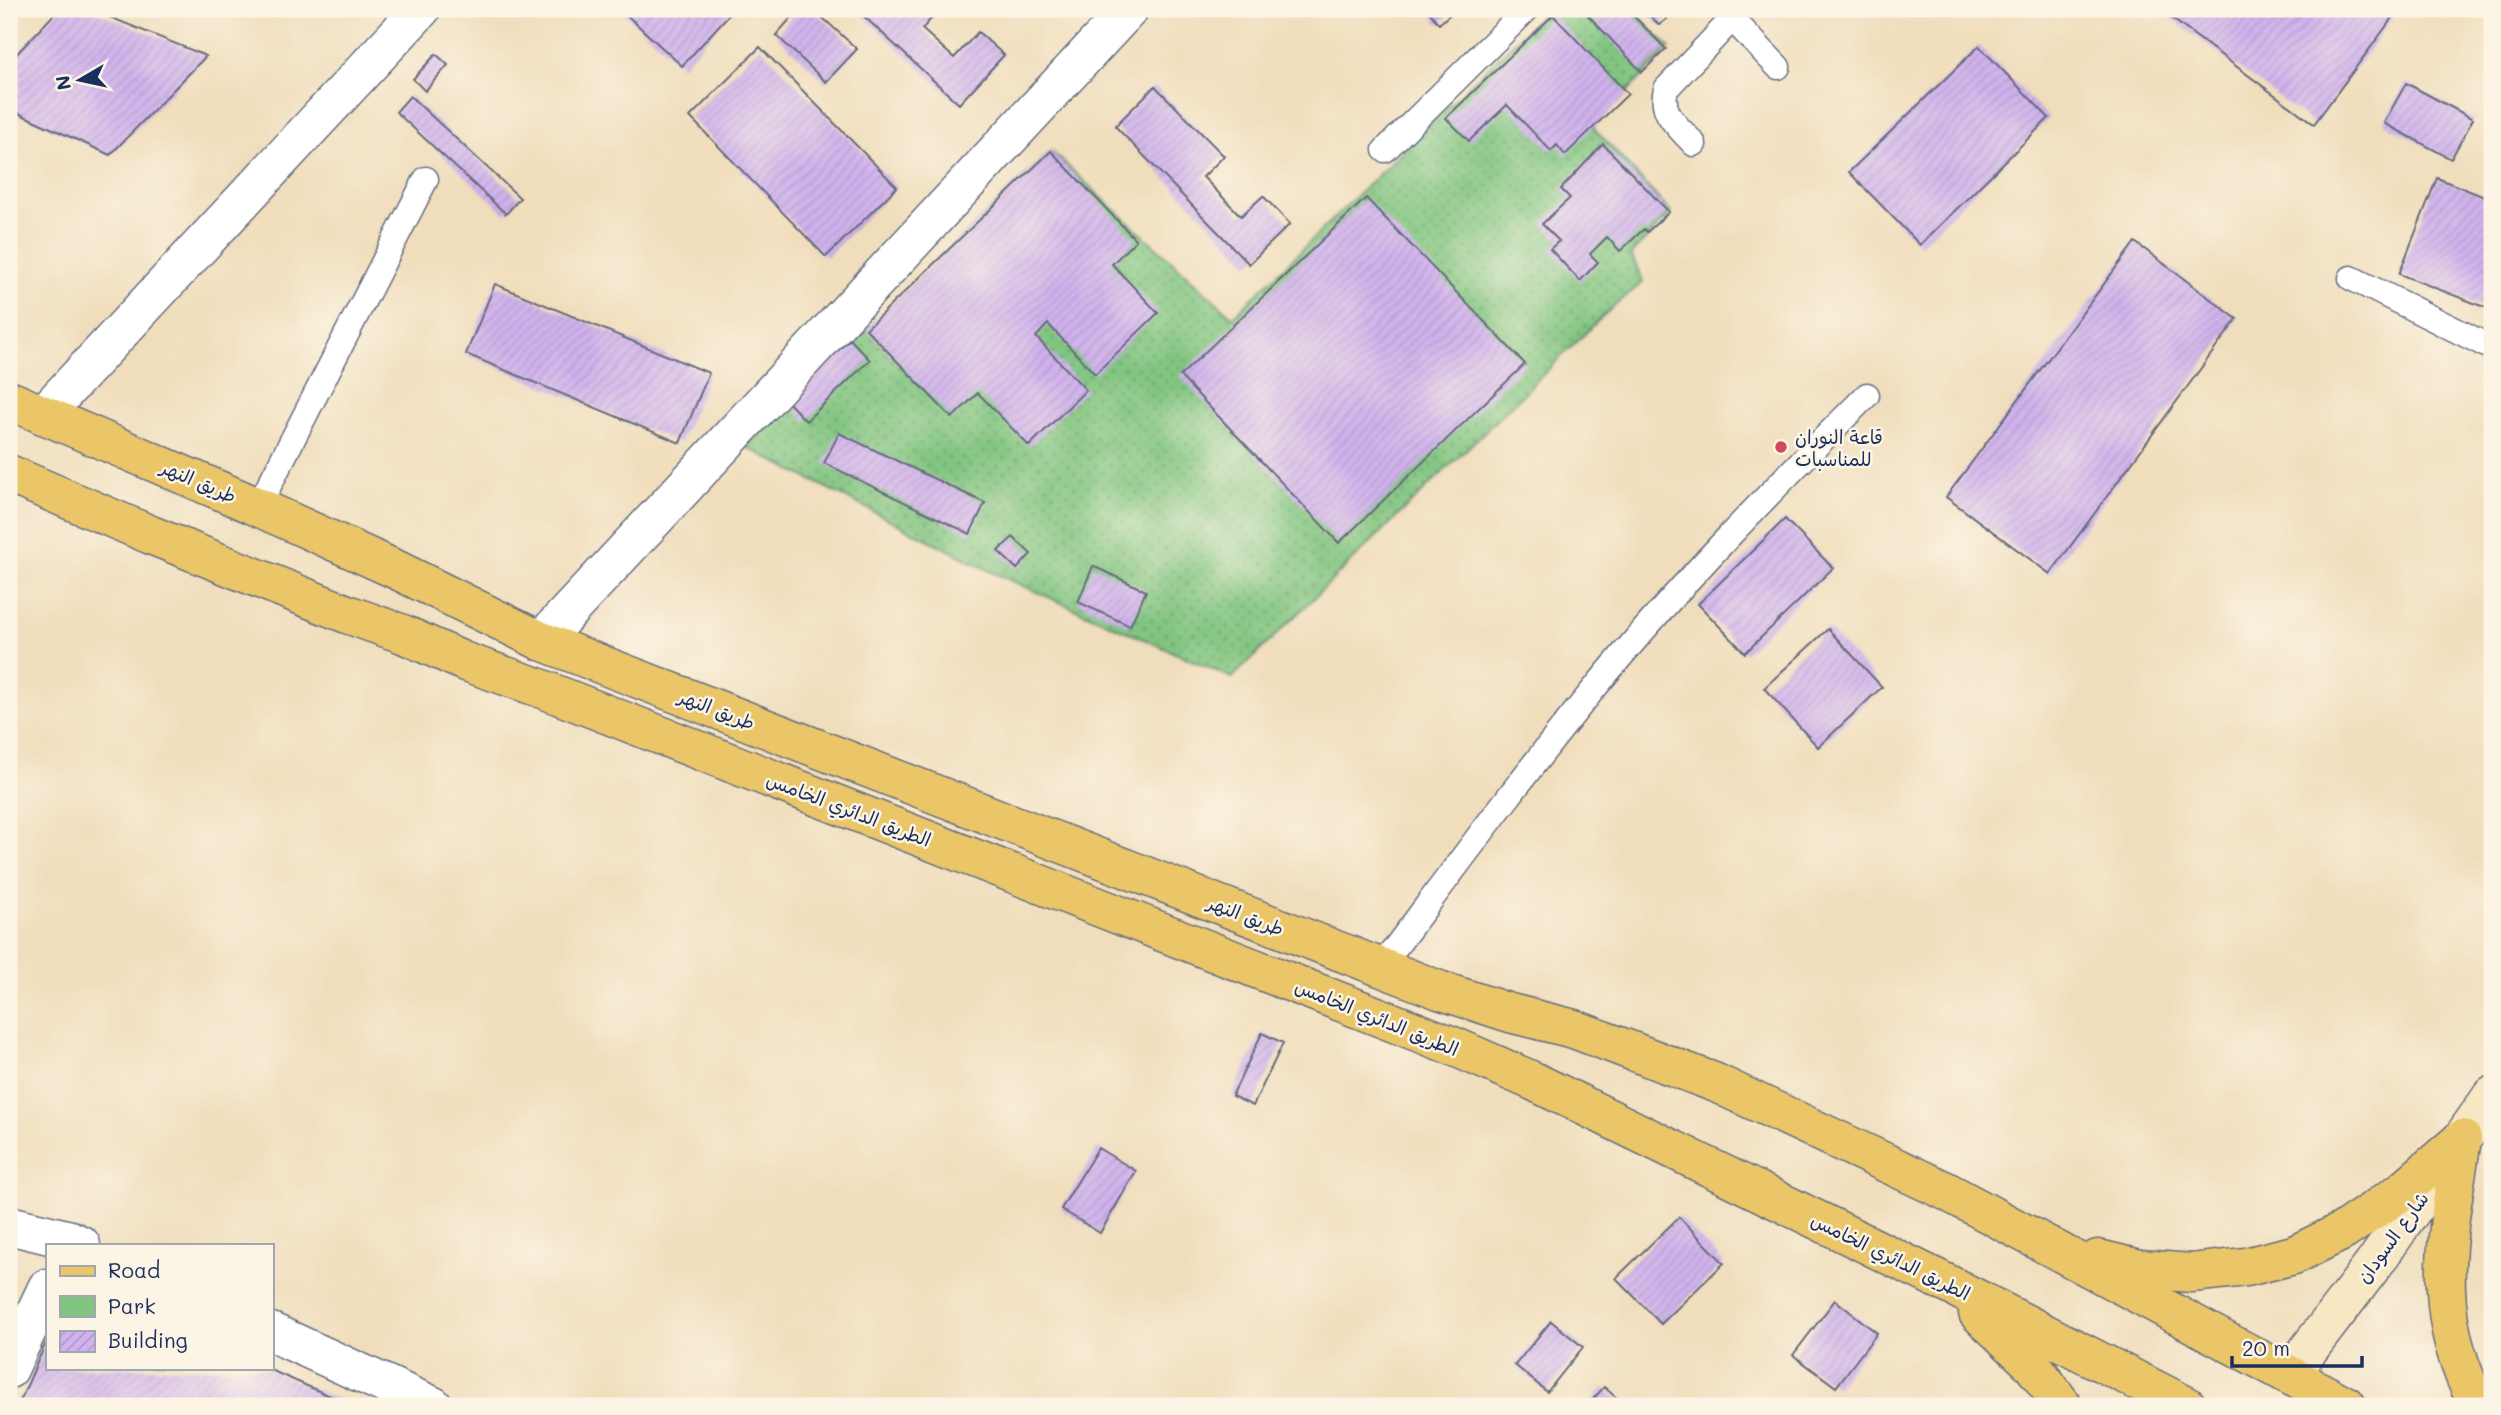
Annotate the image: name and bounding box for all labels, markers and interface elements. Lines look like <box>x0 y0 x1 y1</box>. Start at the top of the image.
north arrow <box>46 46 116 116</box>
text: N <box>49 74 76 92</box>
place label: قاعة النوران للمناسبات <box>1795 424 1883 471</box>
marker: قاعة النوران للمناسبات <box>1773 439 1789 455</box>
street label: طريق النهر <box>156 453 241 508</box>
street label: طريق النهر <box>673 682 759 735</box>
street label: الطريق الدائري الخامس <box>762 766 935 855</box>
street label: طريق النهر <box>1202 888 1288 941</box>
street label: الطريق الدائري الخامس <box>1290 973 1462 1064</box>
street label: شارع السودان <box>2350 1186 2435 1289</box>
street label: الطريق الدائري الخامس <box>1806 1207 1975 1308</box>
legend <box>46 1244 273 1370</box>
text: Road <box>108 1256 160 1283</box>
text: Park <box>108 1292 156 1319</box>
scale bar <box>2232 1324 2361 1368</box>
text: Building <box>108 1326 188 1353</box>
text: 20 m <box>2242 1334 2290 1361</box>

